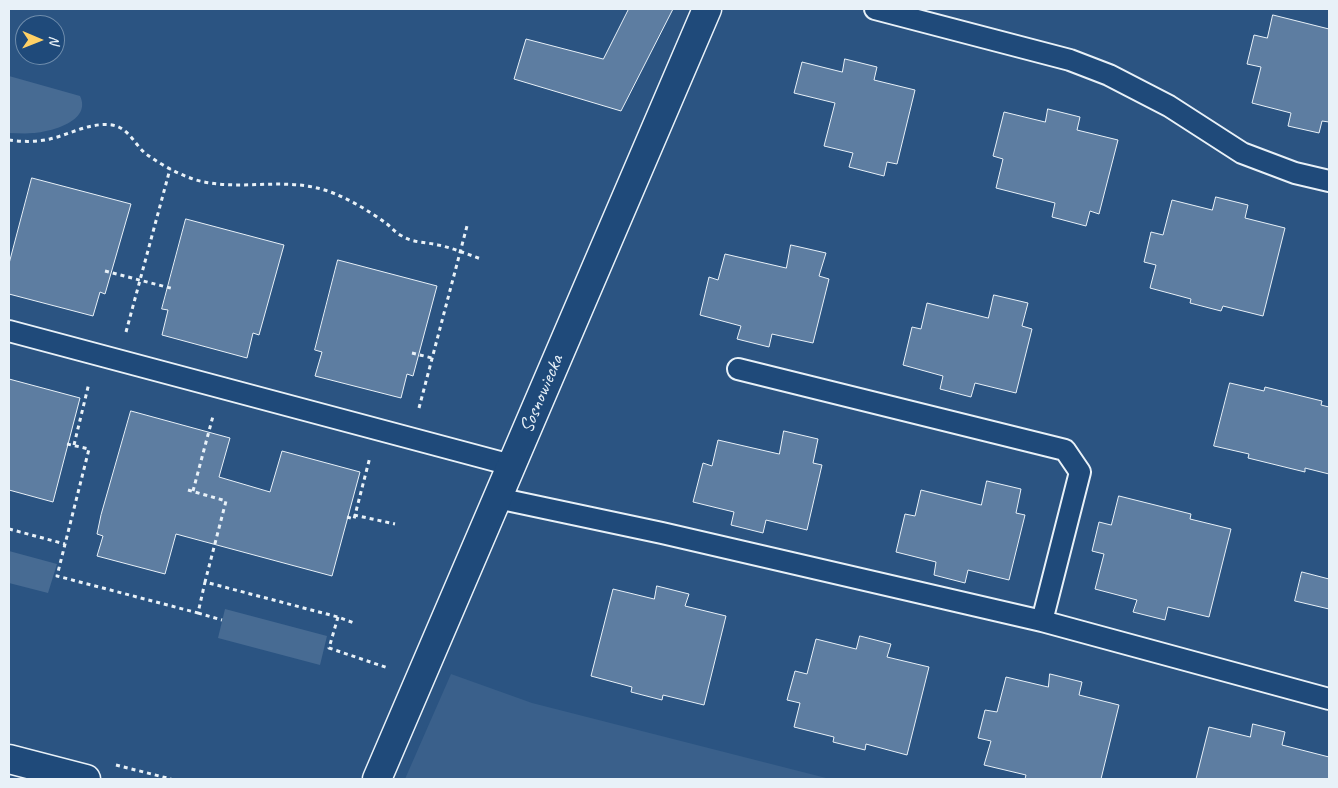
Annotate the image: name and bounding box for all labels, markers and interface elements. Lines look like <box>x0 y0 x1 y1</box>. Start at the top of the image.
north arrow <box>15 15 65 65</box>
text: N <box>46 36 63 45</box>
street label: Sosnowiecka <box>515 351 569 437</box>

